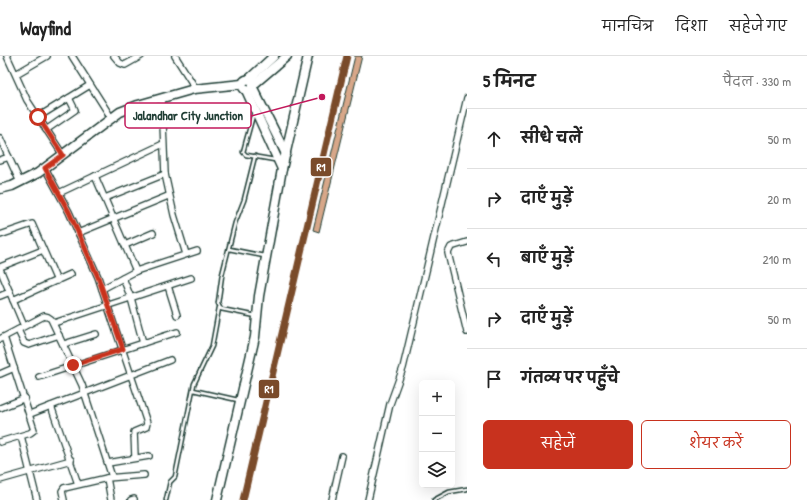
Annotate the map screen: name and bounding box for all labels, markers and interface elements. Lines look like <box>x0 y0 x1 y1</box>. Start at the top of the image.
text: Wayfind <box>20 15 71 41</box>
text: मानचित्र <box>602 16 653 35</box>
text: दिशा <box>675 16 707 35</box>
text: सहेजे गए <box>729 16 787 35</box>
text: 5 मिनट <box>483 69 535 92</box>
text: पैदल · 330 m <box>723 72 791 90</box>
callout: Jalandhar City Junction <box>125 103 251 128</box>
text: Jalandhar City Junction <box>133 106 243 125</box>
route start <box>29 108 47 126</box>
text: सीधे चलें <box>521 127 582 148</box>
icon: ahead <box>483 128 505 150</box>
text: 50 m <box>768 130 791 148</box>
line badge: R1 <box>310 157 332 177</box>
text: R1 <box>317 160 326 174</box>
text: दाएँ मुड़ें <box>521 187 573 208</box>
icon: right <box>483 188 505 210</box>
text: 20 m <box>767 190 791 208</box>
text: बाएँ मुड़ें <box>521 247 573 268</box>
icon: left <box>483 248 505 270</box>
text: 210 m <box>763 250 791 268</box>
text: दाएँ मुड़ें <box>521 307 573 328</box>
icon: right <box>483 308 505 330</box>
text: 50 m <box>768 310 791 328</box>
route end <box>64 356 82 374</box>
text: गंतव्य पर पहुँचे <box>521 367 619 388</box>
icon: arrive <box>483 368 505 390</box>
line badge: R1 <box>258 379 280 399</box>
map controls <box>419 380 455 488</box>
button: + <box>419 380 455 416</box>
text: R1 <box>265 382 274 396</box>
button: − <box>419 416 455 452</box>
button: सहेजें <box>483 420 633 469</box>
button: शेयर करें <box>641 420 791 469</box>
button: layers <box>419 452 455 488</box>

